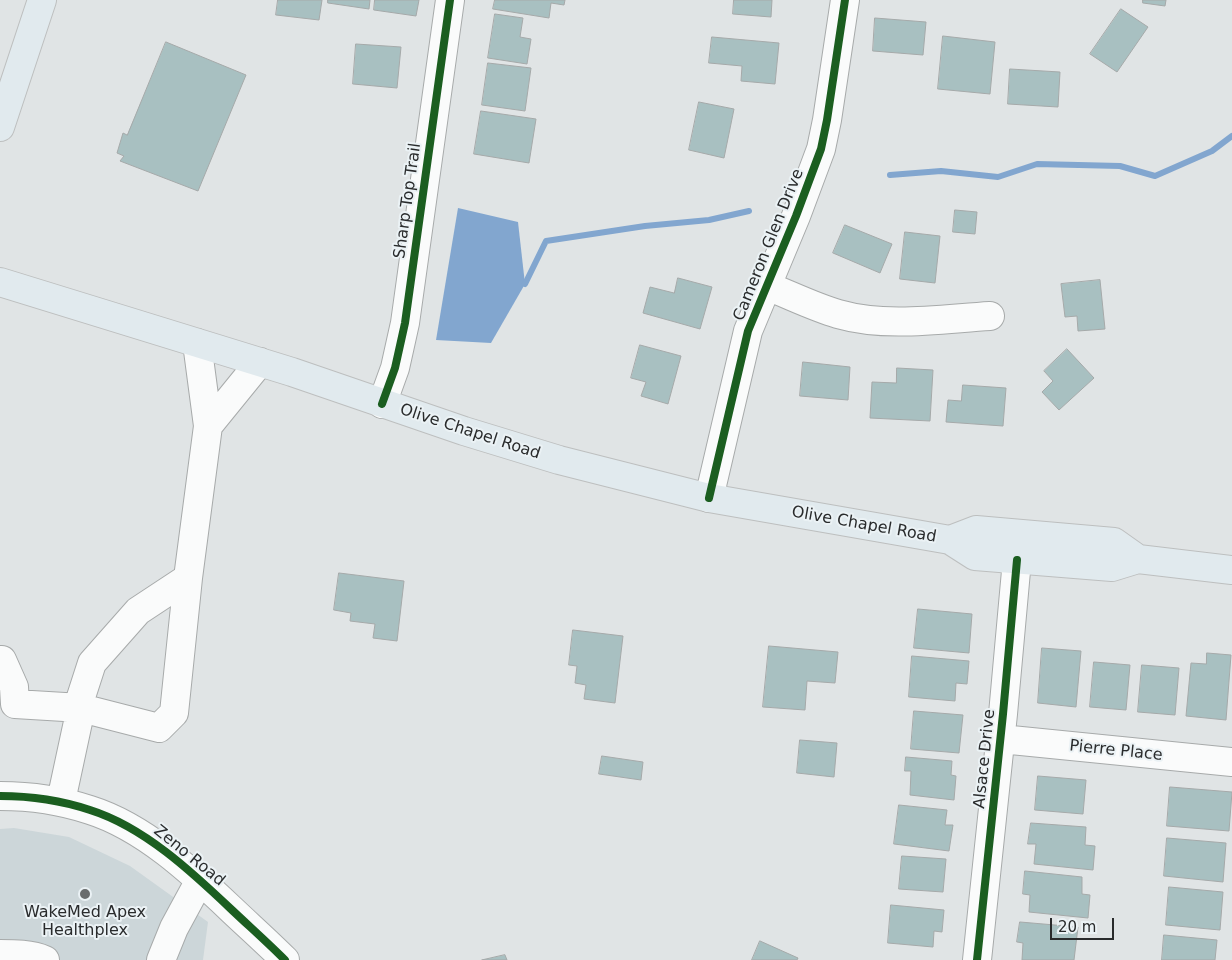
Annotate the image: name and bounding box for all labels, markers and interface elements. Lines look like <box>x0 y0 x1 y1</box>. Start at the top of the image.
street label: Sharp Top Trail <box>390 142 426 260</box>
street label: Cameron Glen Drive <box>730 166 808 324</box>
street label: Olive Chapel Road <box>397 400 543 464</box>
street label: Olive Chapel Road <box>790 503 938 547</box>
street label: Alsace Drive <box>970 708 1000 810</box>
street label: Pierre Place <box>1068 737 1164 765</box>
street label: Zeno Road <box>150 821 228 891</box>
marker: WakeMed Apex Healthplex <box>78 887 92 901</box>
place label: WakeMed Apex Healthplex <box>24 903 146 941</box>
scale bar <box>1052 908 1116 940</box>
text: 20 m <box>1058 918 1096 936</box>

